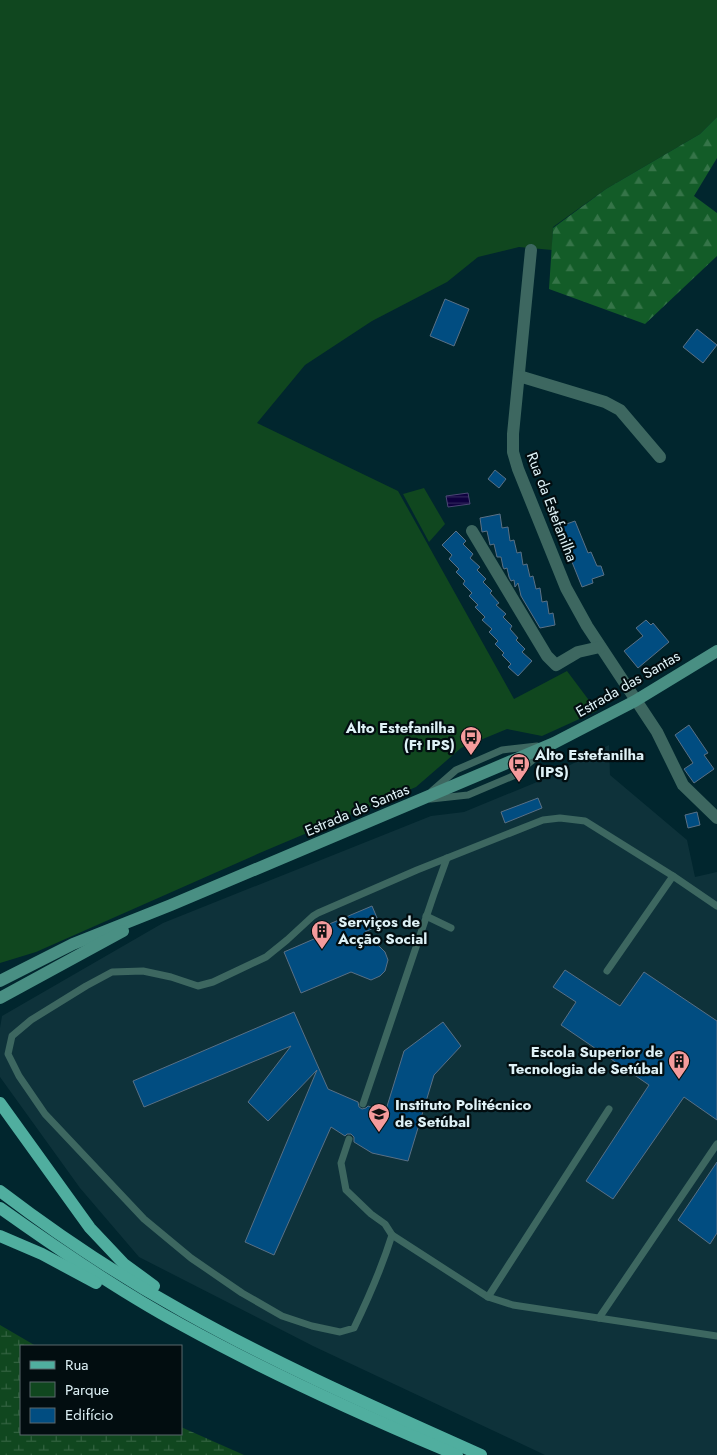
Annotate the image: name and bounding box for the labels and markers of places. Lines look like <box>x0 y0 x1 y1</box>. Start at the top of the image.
place label: Alto Estefanilha (Ft IPS) <box>345 717 455 756</box>
bus stop icon: Alto Estefanilha (Ft IPS) <box>459 725 483 756</box>
place label: Alto Estefanilha (IPS) <box>534 744 644 783</box>
bus stop icon: Alto Estefanilha (IPS) <box>507 752 531 783</box>
place label: Serviços de Acção Social <box>337 911 427 950</box>
building icon: Serviços de Acção Social <box>310 919 334 950</box>
place label: Escola Superior de Tecnologia de Setúbal <box>509 1041 663 1080</box>
building icon: Escola Superior de Tecnologia de Setúbal <box>667 1049 691 1080</box>
place label: Instituto Politécnico de Setúbal <box>395 1094 532 1133</box>
school or university icon: Instituto Politécnico de Setúbal <box>367 1102 391 1133</box>

